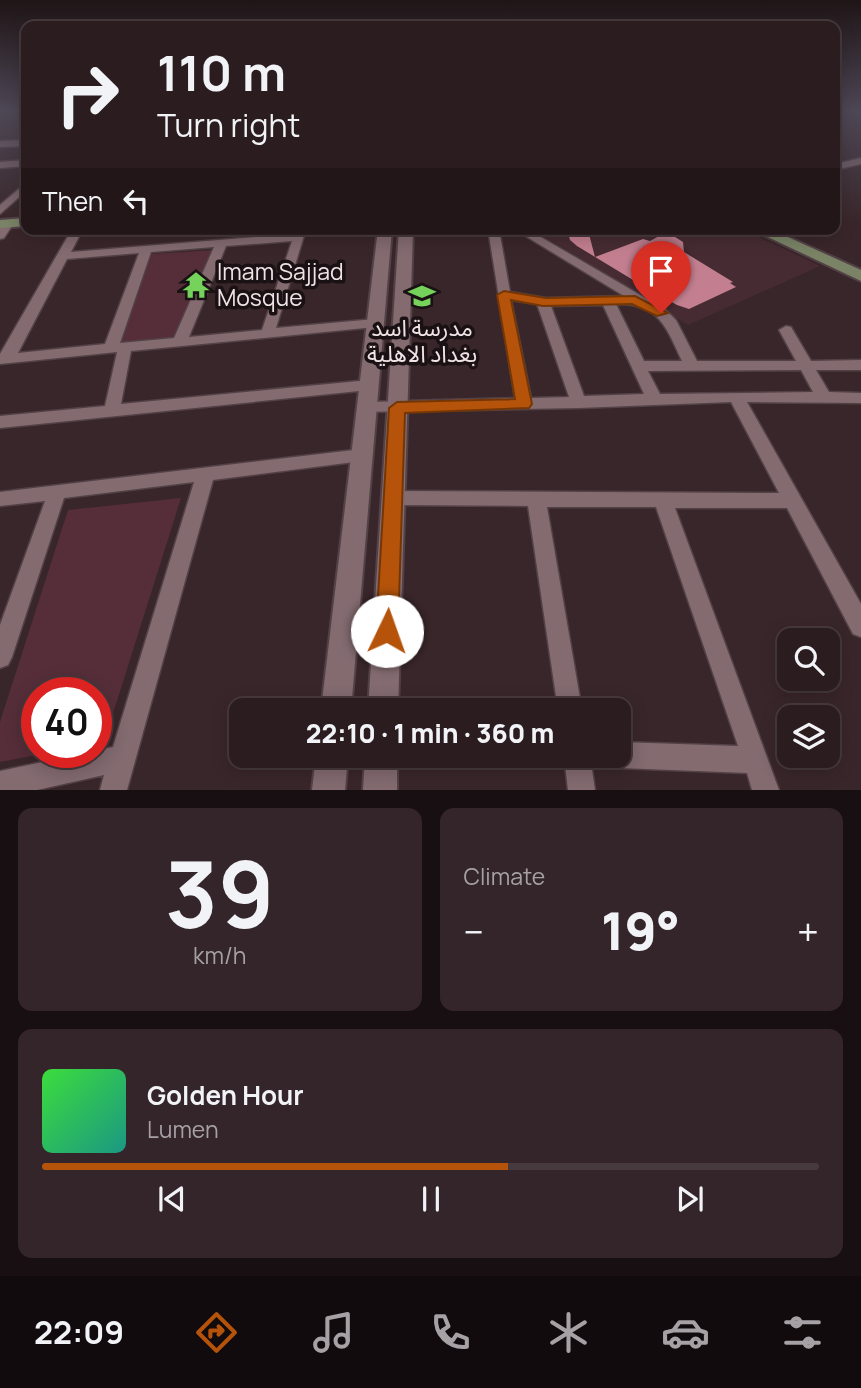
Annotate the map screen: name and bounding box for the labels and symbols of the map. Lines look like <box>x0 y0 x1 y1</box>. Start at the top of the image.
pin <box>631 241 691 313</box>
place label: Imam Sajjad Mosque <box>217 255 344 313</box>
temple icon: Imam Sajjad Mosque <box>181 270 211 300</box>
school or university icon: مدرسة اسد بغداد الاهلية <box>407 281 437 311</box>
place label: مدرسة اسد بغداد الاهلية <box>367 311 477 369</box>
position arrow <box>350 594 424 668</box>
speed limit sign: 40 <box>21 677 112 768</box>

